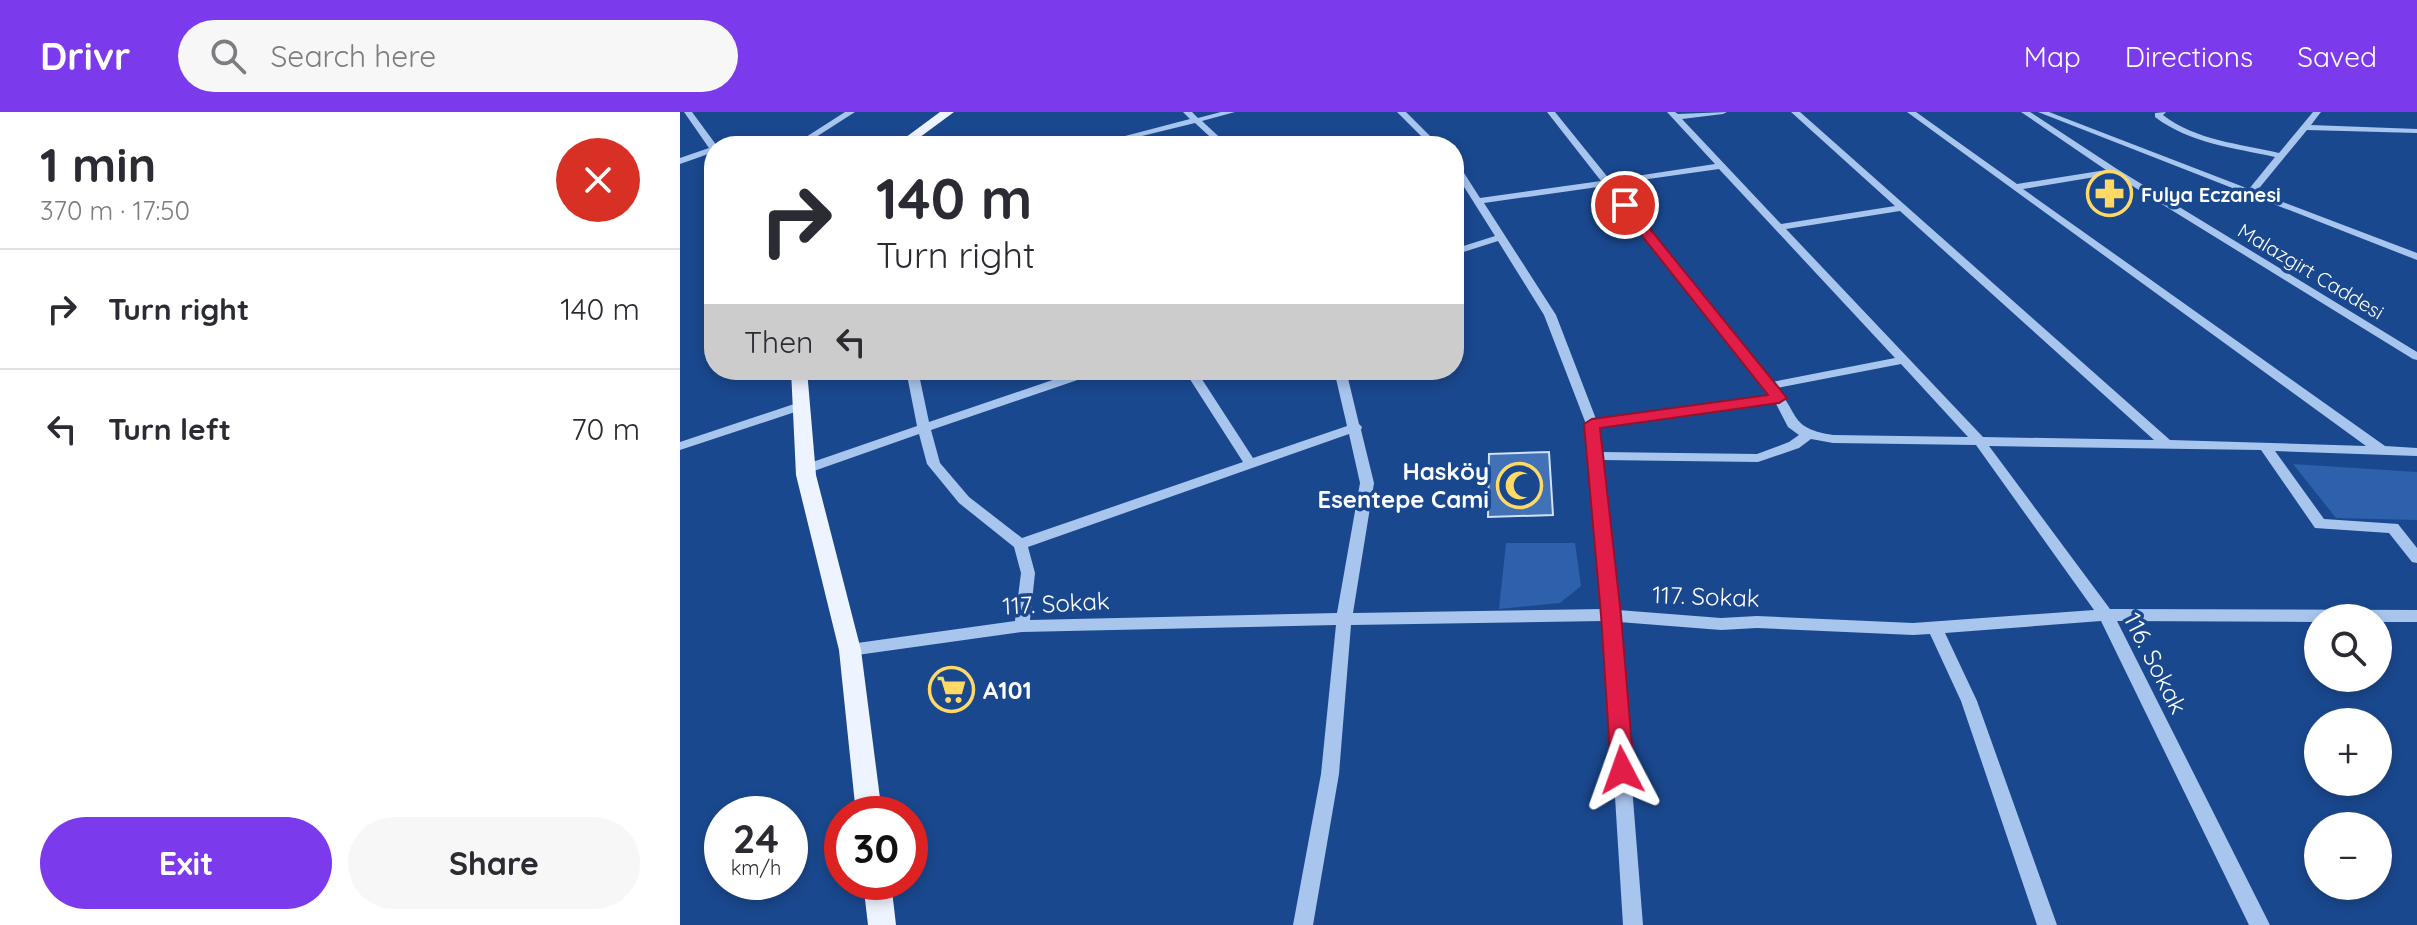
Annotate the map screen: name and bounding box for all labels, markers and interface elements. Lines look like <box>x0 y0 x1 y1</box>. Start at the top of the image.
search box <box>178 20 738 92</box>
text: Drivr <box>40 32 130 80</box>
icon: search <box>206 34 250 78</box>
text: Search here <box>270 37 436 75</box>
text: Map <box>2024 39 2081 74</box>
text: Directions <box>2125 39 2253 74</box>
text: Saved <box>2297 39 2377 74</box>
text: 1 min <box>40 134 156 194</box>
button: close <box>556 138 640 222</box>
text: 140 m <box>876 163 1032 233</box>
icon: right <box>744 168 848 272</box>
pharmacy icon: Fulya Eczanesi <box>2086 170 2134 218</box>
pin <box>1591 171 1659 239</box>
place label: Fulya Eczanesi <box>2141 182 2281 207</box>
icon: arrive <box>1603 183 1647 227</box>
text: 370 m · 17:50 <box>40 194 190 227</box>
street label: Malazgirt Caddesi <box>2233 218 2389 324</box>
text: Turn right <box>876 232 1035 277</box>
icon: right <box>40 287 84 331</box>
text: Turn right <box>108 290 249 328</box>
text: 140 m <box>560 290 640 328</box>
icon: left <box>829 320 873 364</box>
text: Then <box>744 323 813 361</box>
icon: left <box>40 407 84 451</box>
text: Turn left <box>108 410 231 448</box>
text: 70 m <box>571 410 640 448</box>
place label: Hasköy Esentepe Cami <box>1318 456 1489 514</box>
mosque icon: Hasköy Esentepe Cami <box>1496 461 1544 509</box>
street label: 117. Sokak <box>1652 579 1760 613</box>
street label: 117. Sokak <box>1001 585 1111 621</box>
map controls <box>2304 604 2392 900</box>
button: search <box>2304 604 2392 692</box>
street label: 116. Sokak <box>2118 607 2194 719</box>
supermarket icon: A101 <box>928 666 976 714</box>
place label: A101 <box>983 675 1032 705</box>
button: + <box>2304 708 2392 796</box>
position arrow <box>1580 728 1664 812</box>
speed limit sign: 30 <box>824 796 928 900</box>
button: − <box>2304 812 2392 900</box>
text: 24 <box>733 813 779 863</box>
button: Exit <box>40 817 332 909</box>
button: Share <box>348 817 640 909</box>
text: km/h <box>731 855 781 880</box>

